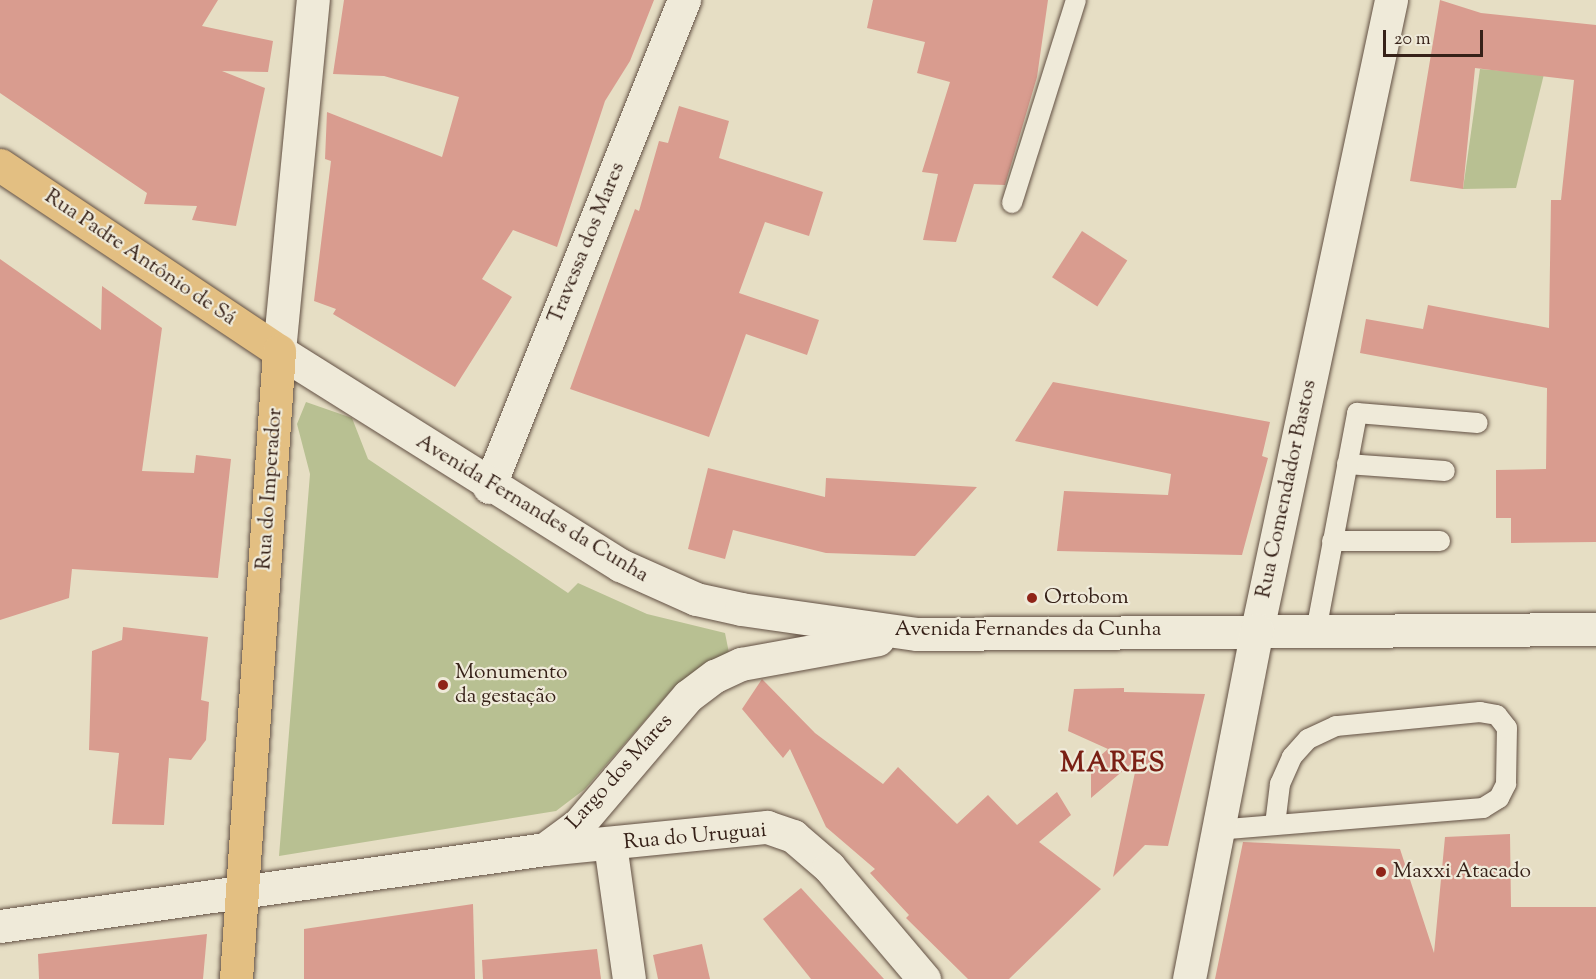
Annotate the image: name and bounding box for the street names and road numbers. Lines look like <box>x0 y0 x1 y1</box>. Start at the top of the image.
street label: Travessa dos Mares <box>543 159 631 327</box>
street label: Rua Padre Antônio de Sá <box>39 184 241 332</box>
street label: Rua Comendador Bastos <box>1252 378 1322 600</box>
street label: Rua do Imperador <box>252 407 288 571</box>
street label: Avenida Fernandes da Cunha <box>411 429 653 589</box>
street label: Avenida Fernandes da Cunha <box>895 617 1161 643</box>
street label: Largo dos Mares <box>562 709 678 835</box>
street label: Rua do Uruguai <box>622 818 768 856</box>

